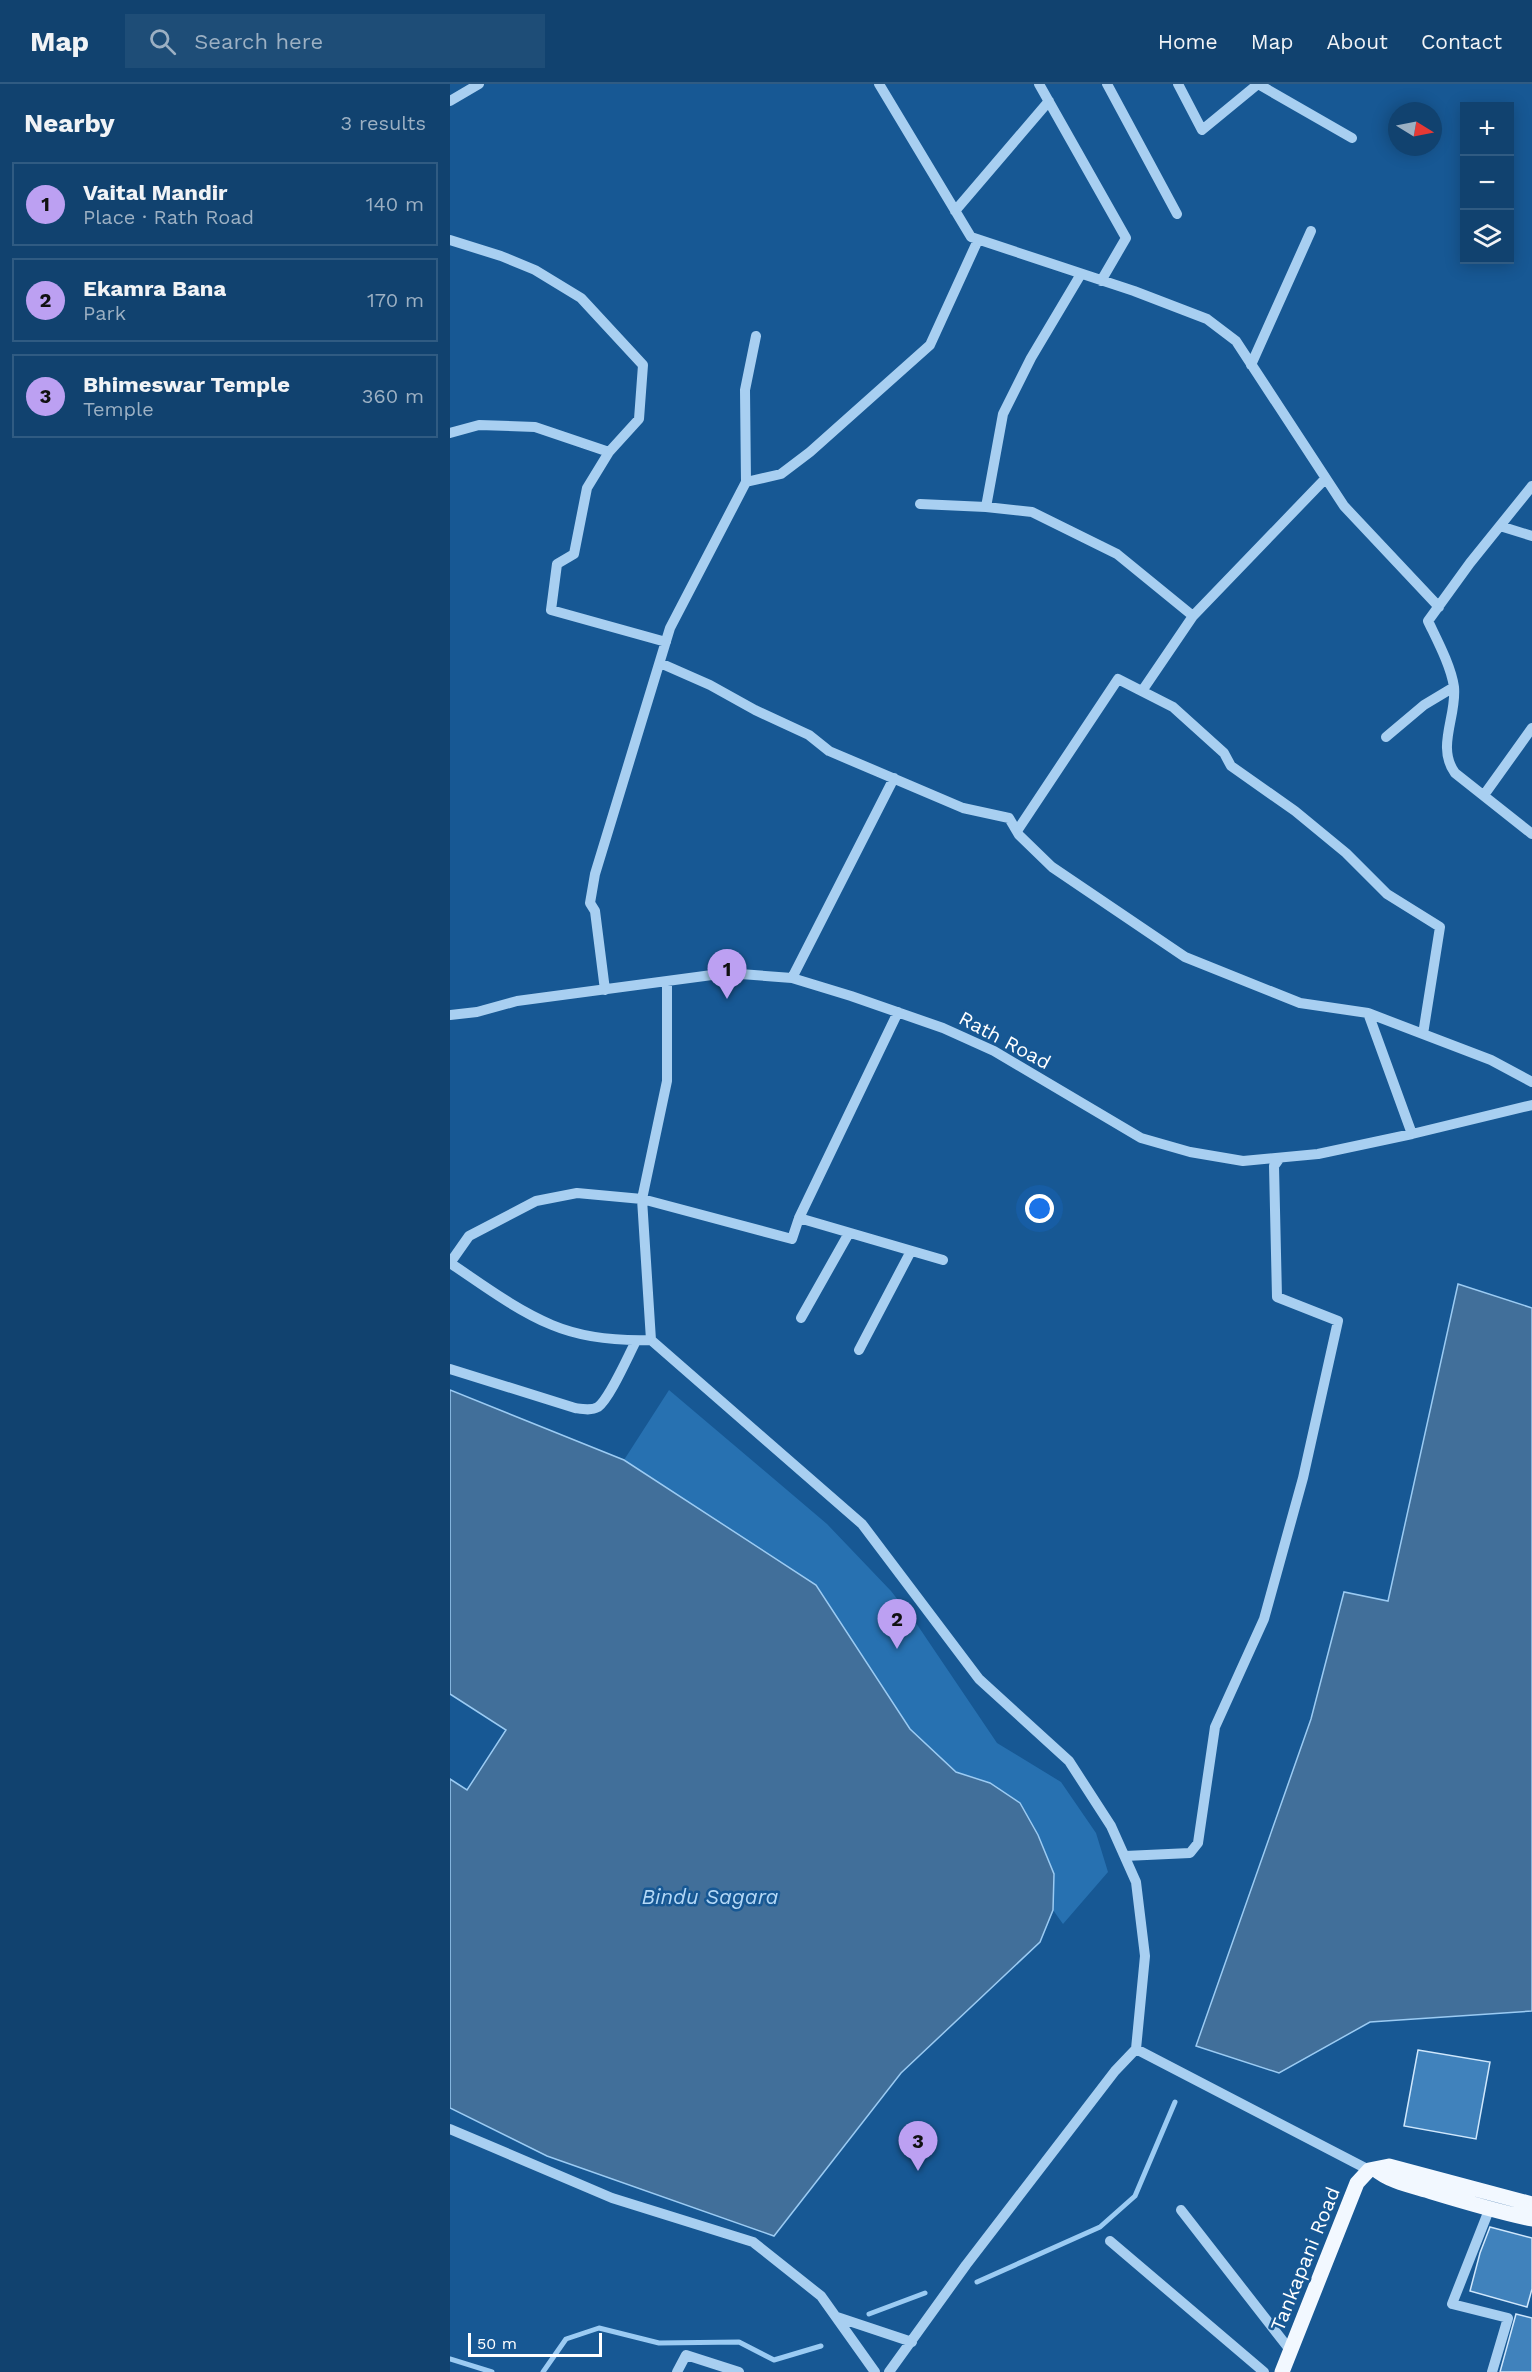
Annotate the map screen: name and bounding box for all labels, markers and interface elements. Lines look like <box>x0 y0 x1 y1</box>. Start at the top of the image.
search box <box>125 14 545 68</box>
text: Map <box>30 25 89 58</box>
icon: search <box>146 25 179 58</box>
text: Search here <box>194 29 323 54</box>
text: Home <box>1158 29 1218 54</box>
text: Map <box>1251 29 1294 54</box>
text: About <box>1327 29 1388 54</box>
text: Contact <box>1421 29 1502 54</box>
north arrow <box>1388 102 1442 156</box>
map controls <box>1460 102 1514 264</box>
button: + <box>1460 102 1514 156</box>
text: Nearby <box>24 108 115 138</box>
text: 3 results <box>341 111 426 135</box>
button: − <box>1460 156 1514 210</box>
text: Vaital Mandir <box>83 180 228 205</box>
text: 1 <box>41 192 50 216</box>
text: 140 m <box>366 192 424 216</box>
text: Place · Rath Road <box>83 205 254 229</box>
button: layers <box>1460 210 1514 264</box>
text: Ekamra Bana <box>83 276 226 301</box>
text: 2 <box>40 288 51 312</box>
text: 170 m <box>367 288 424 312</box>
text: Park <box>83 301 126 325</box>
text: Bhimeswar Temple <box>83 372 290 397</box>
text: 3 <box>40 384 51 408</box>
text: 360 m <box>362 384 424 408</box>
text: Temple <box>83 397 154 421</box>
pin: 1 <box>708 950 746 999</box>
street label: Rath Road <box>955 1006 1055 1074</box>
your location <box>1025 1194 1054 1223</box>
pin: 2 <box>878 1600 916 1649</box>
water label: Bindu Sagara <box>642 1884 779 1909</box>
pin: 3 <box>898 2122 938 2171</box>
street label: Tankapani Road <box>1265 2183 1345 2335</box>
scale bar <box>468 2330 602 2358</box>
text: 50 m <box>477 2334 517 2353</box>

